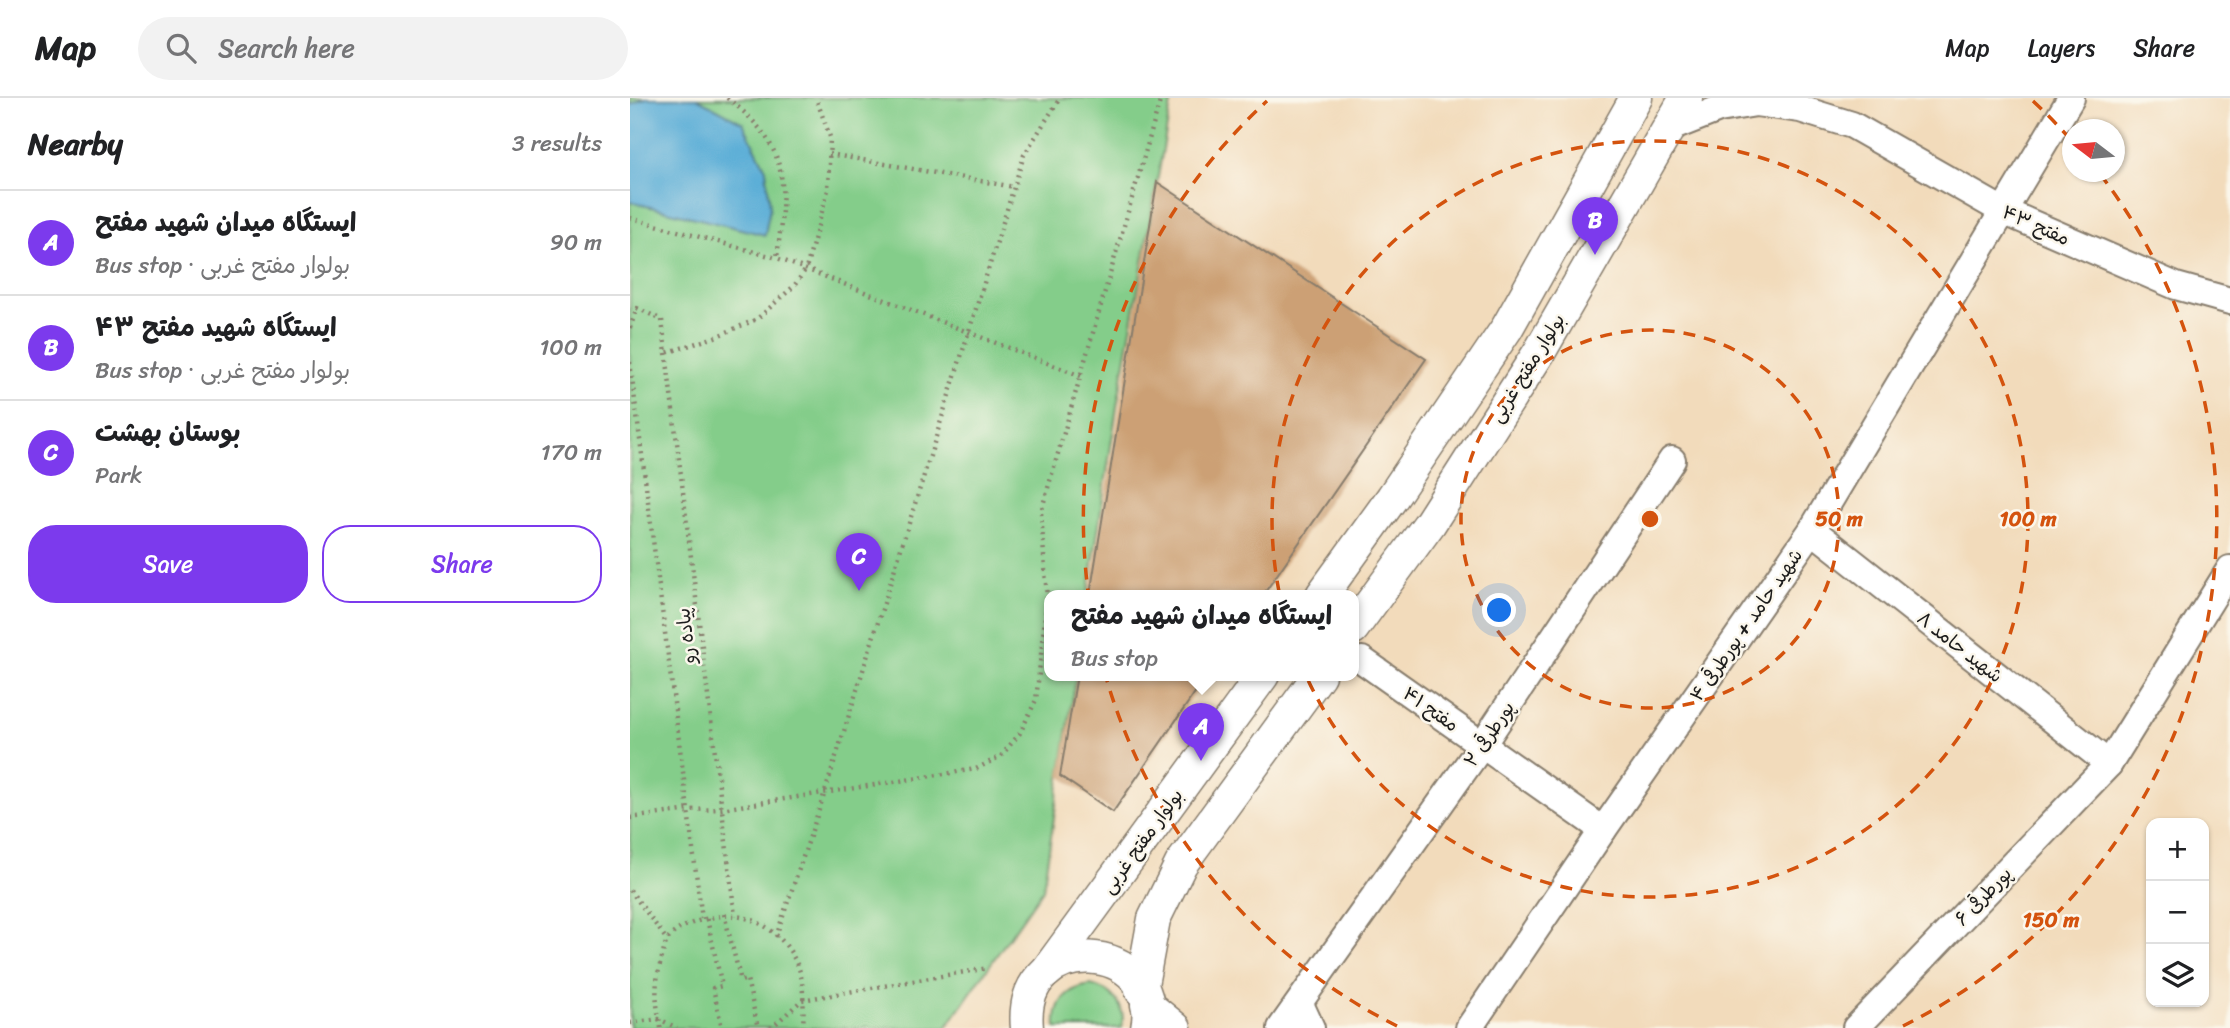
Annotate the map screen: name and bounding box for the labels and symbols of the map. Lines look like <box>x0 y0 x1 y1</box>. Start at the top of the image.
north arrow <box>2062 119 2125 182</box>
street label: مفتح ۴۳ <box>1997 195 2075 255</box>
pin: B <box>1572 197 1618 255</box>
street label: بولوار مفتح غربی <box>1480 307 1574 429</box>
text: 50 m <box>1815 500 1864 538</box>
text: 100 m <box>1999 500 2057 538</box>
centre of rings <box>1638 507 1662 531</box>
pin: C <box>836 533 882 591</box>
street label: شهید حامد + پورطرقی ۴ <box>1681 541 1811 709</box>
your location <box>1482 593 1516 627</box>
street label: شهید حامد ۸ <box>1909 602 2011 692</box>
street label: پیاده رو <box>666 606 706 668</box>
street label: مفتح ۴۱ <box>1396 677 1466 741</box>
street label: پورطرقی ۲ <box>1455 694 1523 774</box>
pin: A <box>1178 703 1224 761</box>
street label: بولوار مفتح غربی <box>1092 781 1192 901</box>
street label: پورطرقی ۶ <box>1946 858 2020 934</box>
text: 150 m <box>2023 901 2080 939</box>

